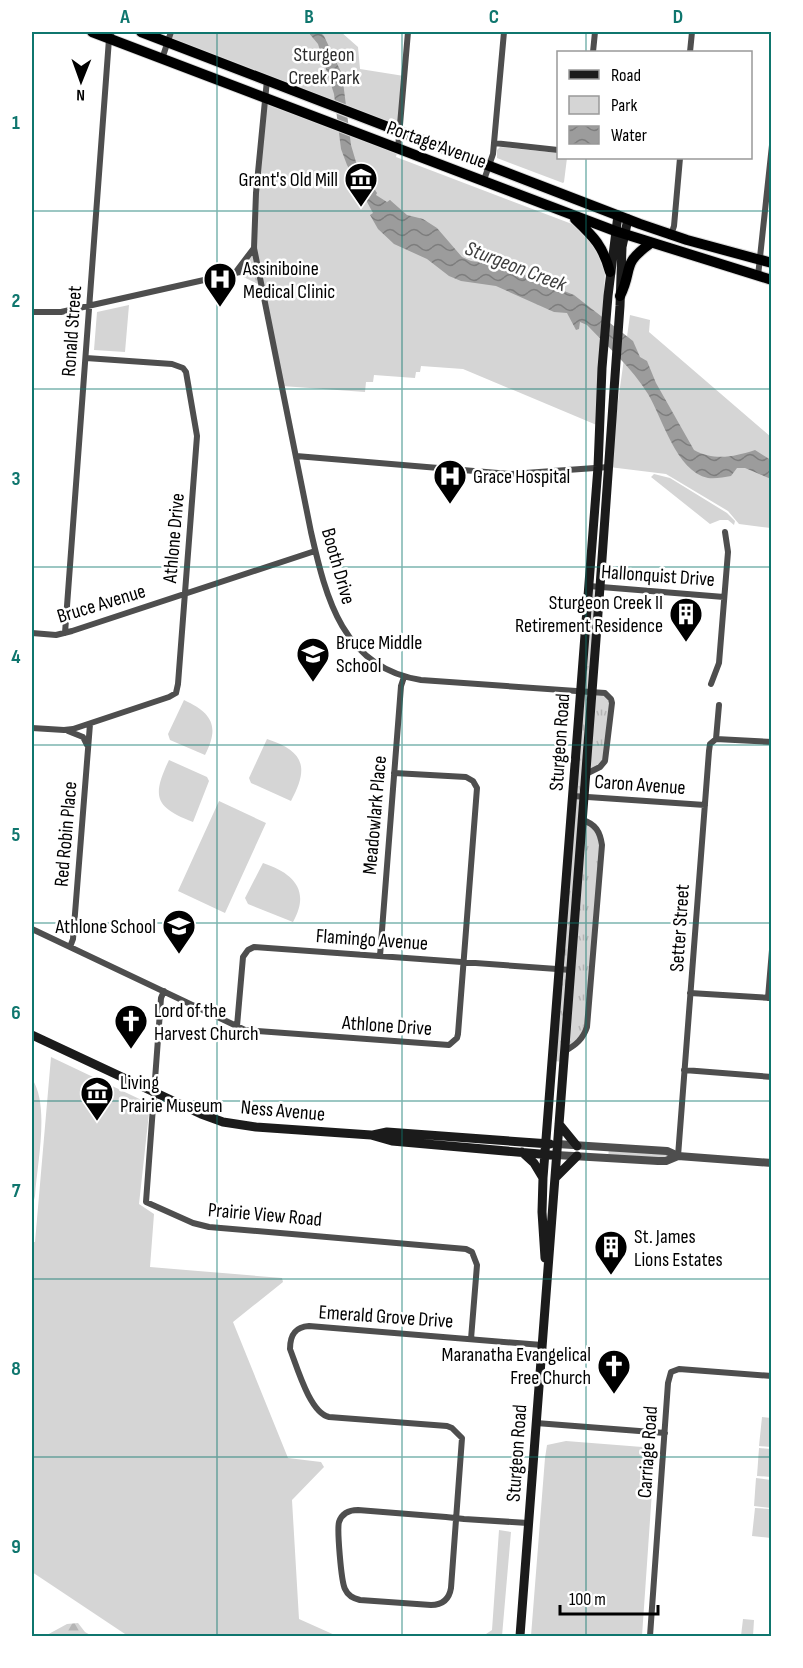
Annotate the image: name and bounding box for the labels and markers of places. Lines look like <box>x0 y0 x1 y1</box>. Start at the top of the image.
museum icon: Grant's Old Mill <box>343 161 379 208</box>
place label: Grant's Old Mill <box>238 168 338 192</box>
place label: Assiniboine Medical Clinic <box>242 257 335 304</box>
hospital icon: Assiniboine Medical Clinic <box>202 261 238 308</box>
hospital icon: Grace Hospital <box>432 458 468 505</box>
place label: Grace Hospital <box>473 465 570 489</box>
place label: Sturgeon Creek II Retirement Residence <box>515 591 663 638</box>
building icon: Sturgeon Creek II Retirement Residence <box>668 596 704 643</box>
place label: Bruce Middle School <box>336 631 422 678</box>
school or university icon: Bruce Middle School <box>295 636 331 683</box>
school or university icon: Athlone School <box>161 908 197 955</box>
place label: Athlone School <box>55 915 156 939</box>
place label: Lord of the Harvest Church <box>154 999 258 1046</box>
church icon: Lord of the Harvest Church <box>113 1003 149 1050</box>
place label: Living Prairie Museum <box>120 1071 223 1118</box>
museum icon: Living Prairie Museum <box>79 1075 115 1122</box>
place label: St. James Lions Estates <box>634 1225 723 1272</box>
building icon: St. James Lions Estates <box>593 1229 629 1276</box>
place label: Maranatha Evangelical Free Church <box>442 1343 591 1390</box>
church icon: Maranatha Evangelical Free Church <box>596 1348 632 1395</box>

